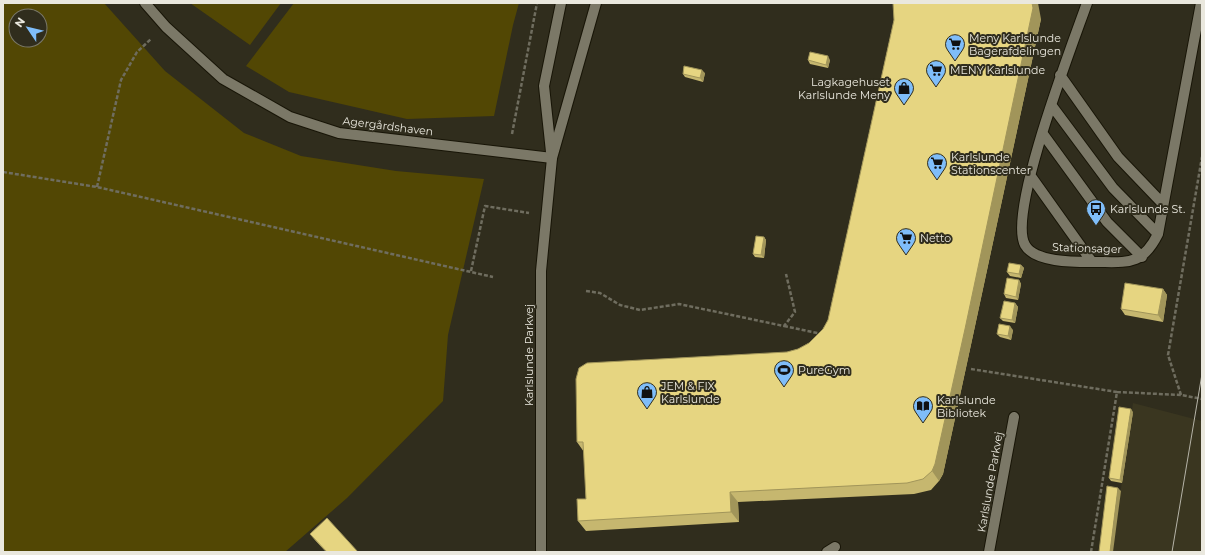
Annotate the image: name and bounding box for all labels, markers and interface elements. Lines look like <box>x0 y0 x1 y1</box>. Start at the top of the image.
north arrow <box>8 8 48 48</box>
text: N <box>12 15 28 30</box>
place label: Meny Karlslunde Bagerafdelingen <box>969 31 1061 58</box>
supermarket icon: Meny Karlslunde Bagerafdelingen <box>944 33 966 61</box>
supermarket icon: MENY Karlslunde <box>925 59 947 87</box>
place label: MENY Karlslunde <box>950 63 1046 77</box>
place label: Lagkagehuset Karlslunde Meny <box>798 75 891 102</box>
shop icon: Lagkagehuset Karlslunde Meny <box>893 77 915 105</box>
street label: Agergårdshaven <box>342 114 434 138</box>
place label: Karlslunde Stationscenter <box>951 150 1031 177</box>
supermarket icon: Karlslunde Stationscenter <box>926 152 948 180</box>
bus stop icon: Karlslunde St. <box>1085 198 1107 226</box>
place label: Karlslunde St. <box>1110 202 1185 216</box>
supermarket icon: Netto <box>895 227 917 255</box>
place label: Netto <box>920 231 951 245</box>
street label: Stationsager <box>1052 240 1122 256</box>
street label: Karlslunde Parkvej <box>522 304 536 406</box>
sports icon: PureGym <box>773 359 795 387</box>
place label: PureGym <box>798 363 850 377</box>
place label: JEM & FIX Karlslunde <box>660 379 720 406</box>
shop icon: JEM & FIX Karlslunde <box>636 381 658 409</box>
place label: Karlslunde Bibliotek <box>937 393 996 420</box>
library icon: Karlslunde Bibliotek <box>912 395 934 423</box>
street label: Karlslunde Parkvej <box>974 431 1006 533</box>

